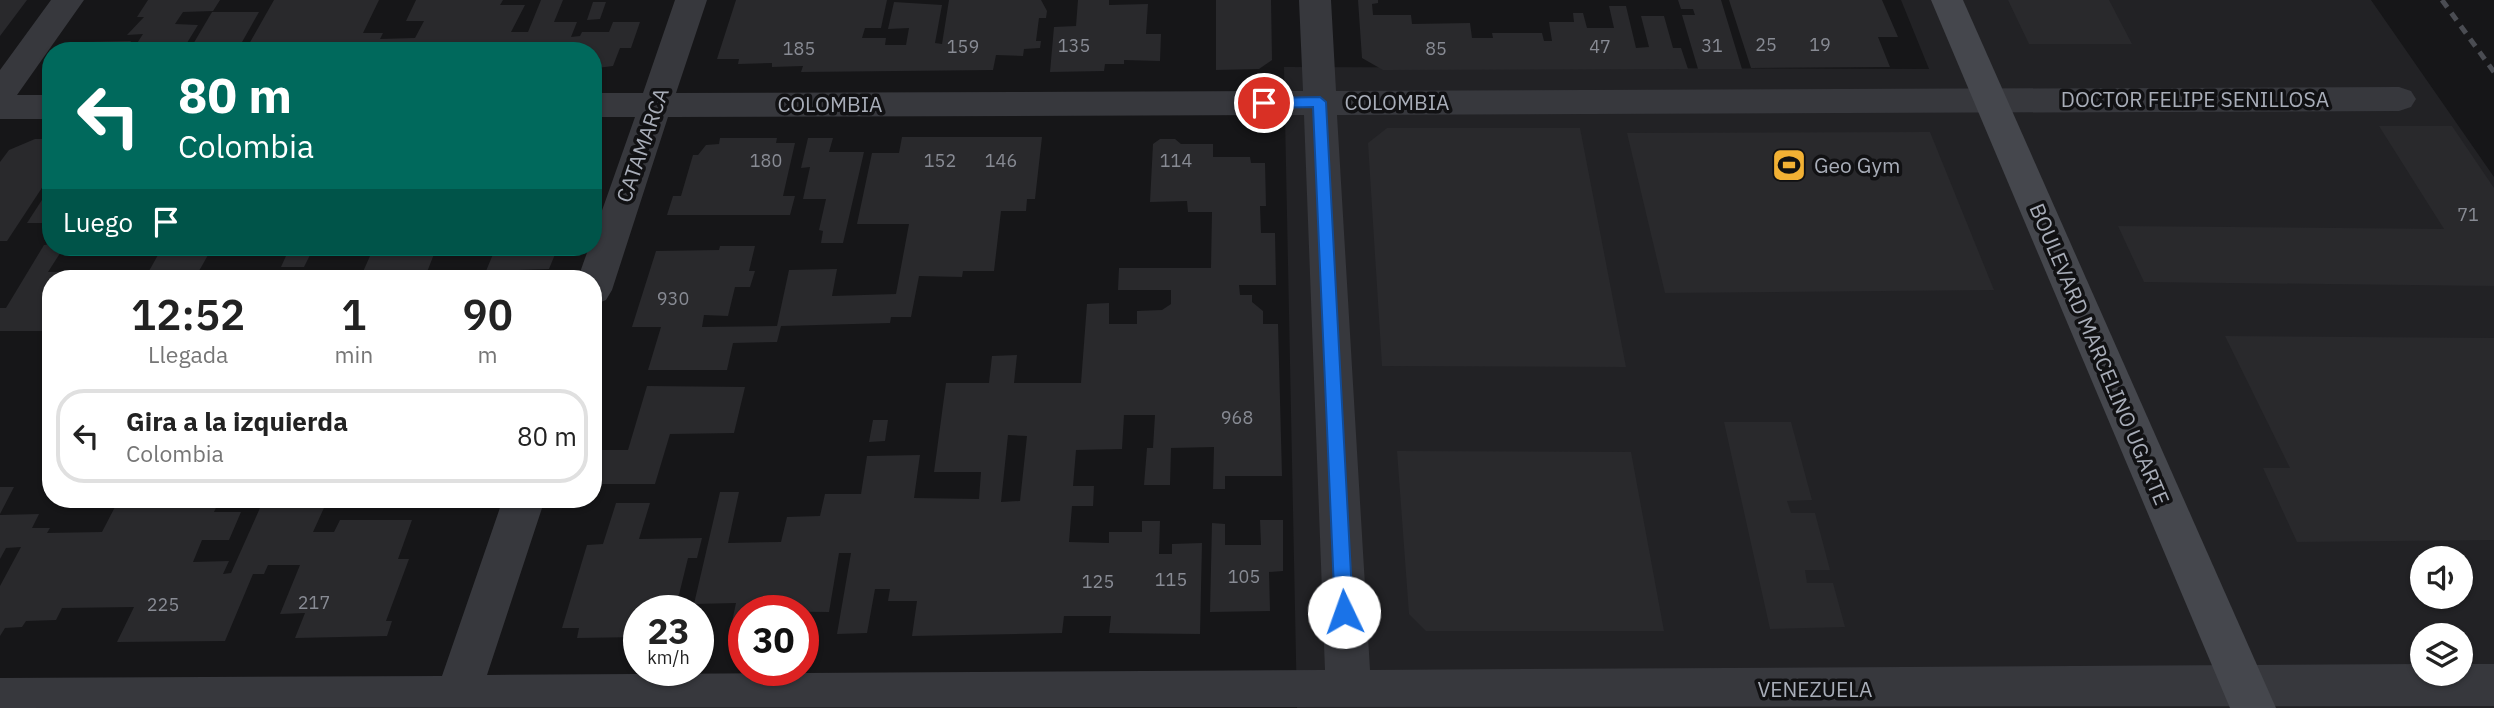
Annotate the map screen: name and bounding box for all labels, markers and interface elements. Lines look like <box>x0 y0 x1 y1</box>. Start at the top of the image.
house number: 25 <box>1755 33 1777 56</box>
house number: 19 <box>1809 33 1831 56</box>
house number: 135 <box>1058 34 1090 57</box>
house number: 31 <box>1701 34 1723 57</box>
house number: 159 <box>947 35 979 58</box>
house number: 47 <box>1589 35 1611 58</box>
house number: 185 <box>783 37 815 60</box>
house number: 85 <box>1425 37 1447 60</box>
text: 80 m <box>178 63 292 126</box>
icon: left <box>63 70 154 161</box>
pin <box>1234 73 1294 133</box>
street label: CATAMARCA <box>609 84 675 206</box>
icon: arrive <box>1245 84 1283 122</box>
street label: DOCTOR FELIPE SENILLOSA <box>2061 85 2329 113</box>
street label: COLOMBIA <box>1344 88 1450 116</box>
street label: COLOMBIA <box>777 90 883 118</box>
text: Colombia <box>178 125 314 167</box>
sports icon: Geo Gym <box>1770 146 1808 184</box>
house number: 180 <box>750 149 782 172</box>
house number: 152 <box>924 149 956 172</box>
house number: 146 <box>985 149 1017 172</box>
house number: 114 <box>1160 149 1192 172</box>
place label: Geo Gym <box>1814 151 1900 179</box>
street label: BOULEVARD MARCELINO UGARTE <box>2024 199 2176 509</box>
icon: arrive <box>147 203 185 241</box>
house number: 71 <box>2457 203 2479 226</box>
text: Luego <box>63 205 133 239</box>
text: 12:52 <box>131 287 245 342</box>
text: 1 <box>341 287 366 342</box>
text: 90 <box>462 287 513 342</box>
house number: 930 <box>657 287 689 310</box>
text: Llegada <box>148 339 228 369</box>
text: min <box>334 339 373 369</box>
text: m <box>478 339 498 369</box>
text: Gira a la izquierda <box>126 404 348 438</box>
house number: 968 <box>1221 406 1253 429</box>
icon: left <box>67 417 105 455</box>
text: 80 m <box>517 419 577 453</box>
text: Colombia <box>126 438 224 468</box>
map controls <box>2410 546 2473 686</box>
button: sound <box>2410 546 2473 609</box>
house number: 105 <box>1228 565 1260 588</box>
house number: 115 <box>1155 568 1187 591</box>
house number: 125 <box>1082 570 1114 593</box>
position arrow <box>1307 575 1381 649</box>
house number: 217 <box>298 591 330 614</box>
house number: 225 <box>147 593 179 616</box>
speed limit sign: 30 <box>728 595 819 686</box>
text: 23 <box>647 608 690 654</box>
button: layers <box>2410 623 2473 686</box>
text: km/h <box>647 646 690 669</box>
street label: VENEZUELA <box>1757 675 1873 703</box>

